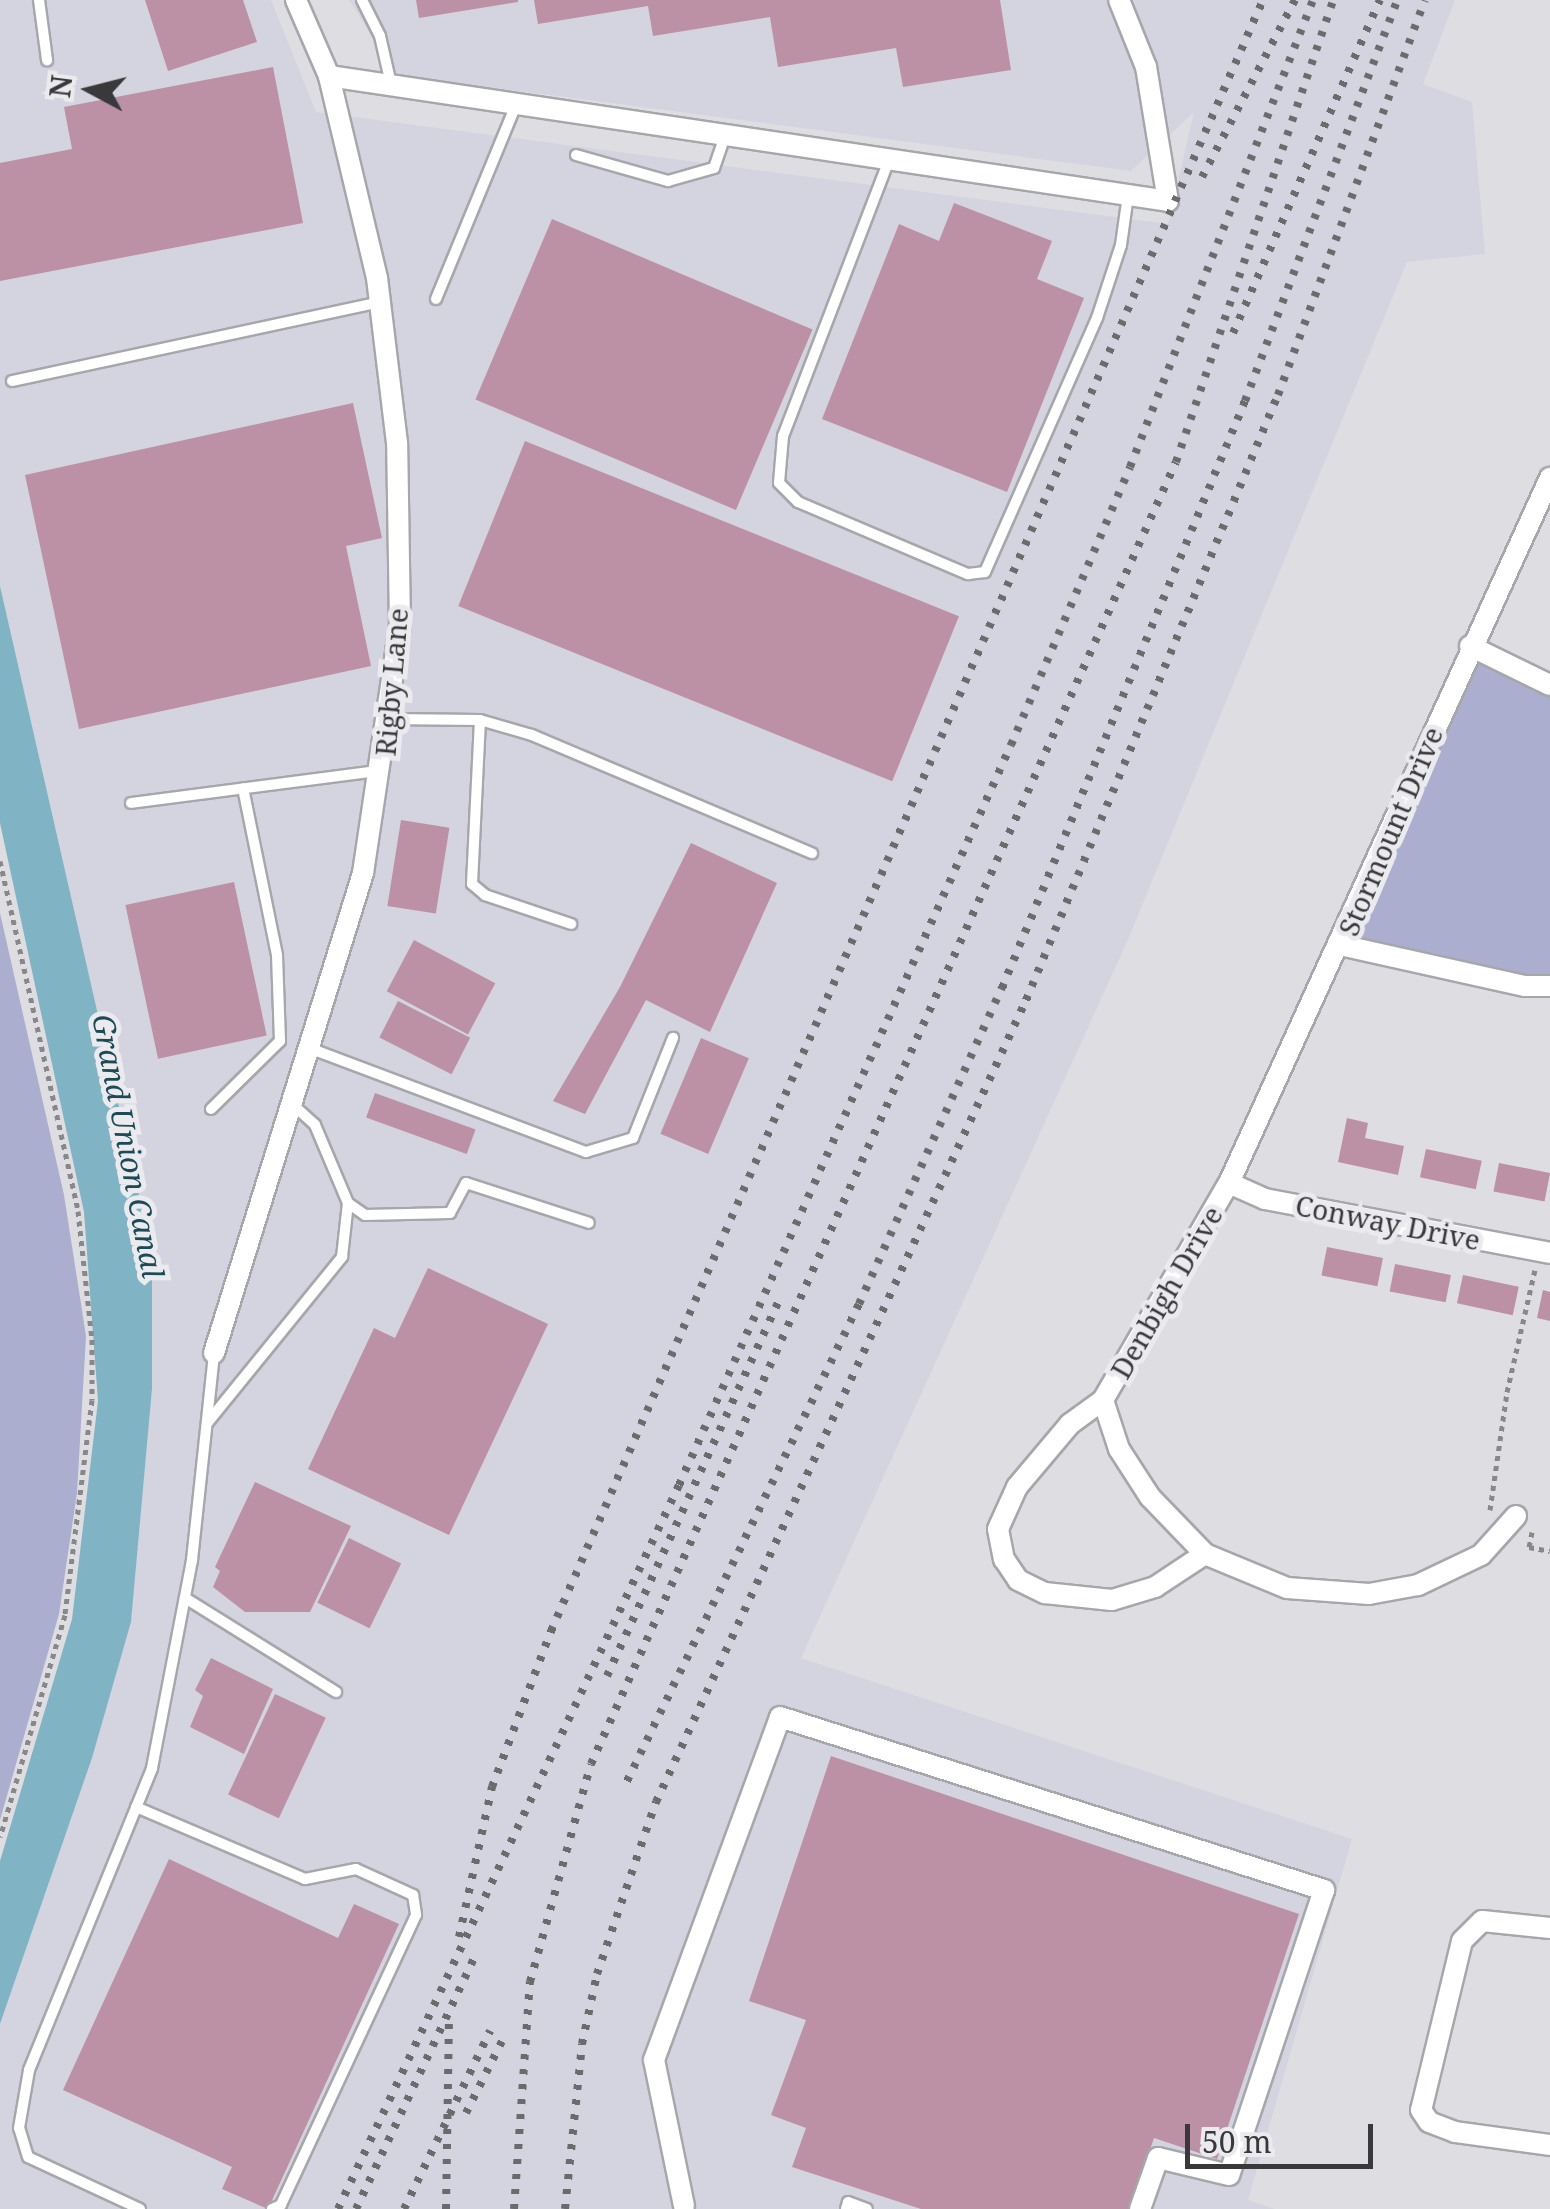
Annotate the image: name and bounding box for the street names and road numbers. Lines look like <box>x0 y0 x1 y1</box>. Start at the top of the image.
street label: Rigby Lane <box>368 607 414 757</box>
street label: Stormount Drive <box>1331 721 1449 941</box>
street label: Conway Drive <box>1293 1188 1483 1256</box>
street label: Denbigh Drive <box>1103 1200 1229 1384</box>

